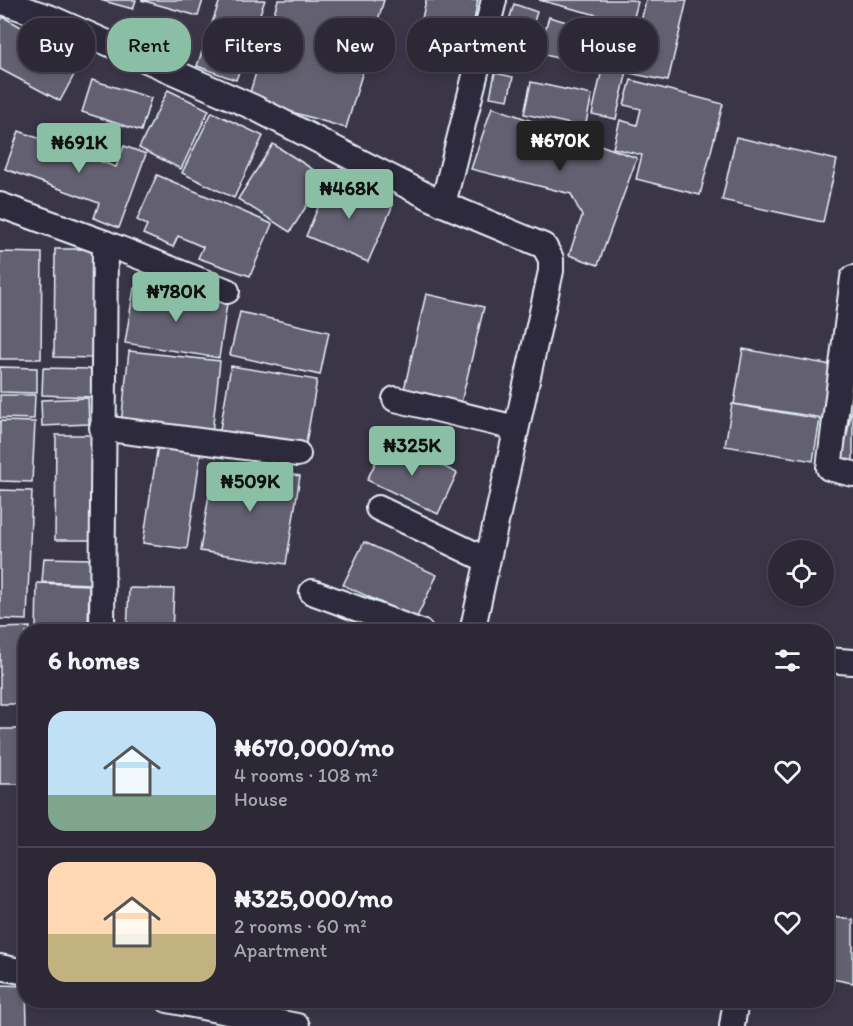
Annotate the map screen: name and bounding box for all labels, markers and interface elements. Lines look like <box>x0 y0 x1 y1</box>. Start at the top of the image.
chip: Buy <box>18 18 95 72</box>
chip: Rent <box>107 18 191 72</box>
chip: Filters <box>203 18 303 72</box>
chip: New <box>315 18 395 72</box>
chip: Apartment <box>407 18 547 72</box>
chip: House <box>559 18 658 72</box>
pin: ₦670K <box>518 121 602 172</box>
pin: ₦691K <box>37 123 121 174</box>
text: ₦670K <box>531 128 589 152</box>
text: ₦691K <box>51 130 107 154</box>
pin: ₦468K <box>307 169 391 220</box>
text: ₦468K <box>319 176 379 200</box>
pin: ₦780K <box>134 272 218 323</box>
text: ₦780K <box>146 279 206 303</box>
pin: ₦325K <box>370 426 454 477</box>
text: ₦325K <box>383 433 441 457</box>
pin: ₦509K <box>208 462 292 513</box>
text: ₦509K <box>220 469 280 493</box>
map controls <box>768 540 834 606</box>
button: locate <box>768 540 834 606</box>
text: 6 homes <box>48 644 140 676</box>
icon: filters <box>771 644 804 677</box>
text: ₦670,000/mo <box>234 731 394 763</box>
icon: home <box>96 735 168 807</box>
icon: heart <box>771 755 804 788</box>
text: 4 rooms · 108 m² <box>234 763 378 787</box>
text: House <box>234 787 288 811</box>
text: ₦325,000/mo <box>234 882 393 914</box>
icon: home <box>96 886 168 958</box>
icon: heart <box>771 906 804 939</box>
text: 2 rooms · 60 m² <box>234 914 367 938</box>
text: Apartment <box>234 938 327 962</box>

